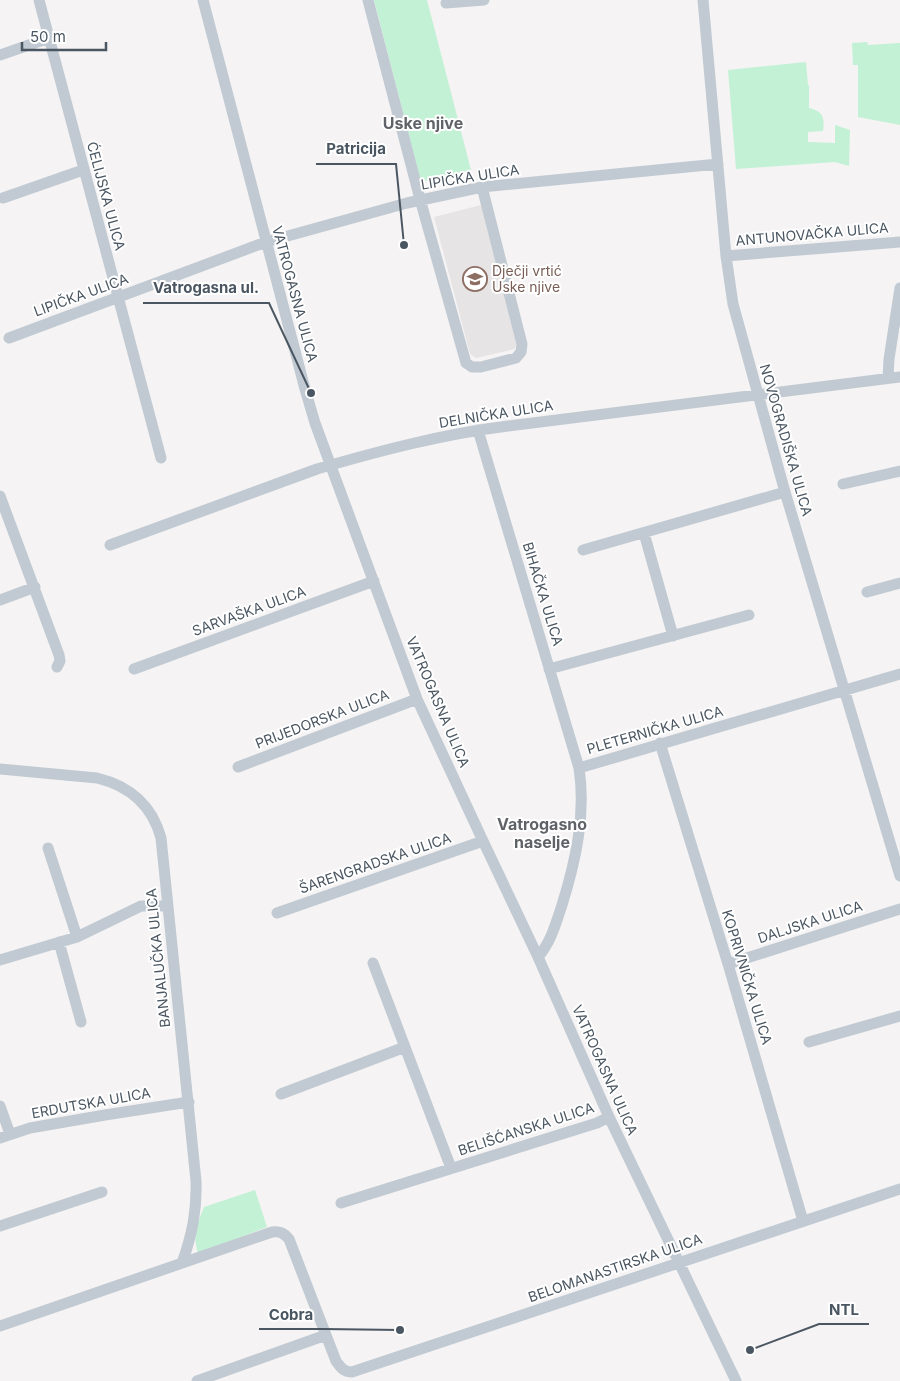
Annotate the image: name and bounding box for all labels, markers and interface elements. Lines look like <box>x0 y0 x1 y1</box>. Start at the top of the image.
scale bar <box>22 20 106 52</box>
text: 50 m <box>30 27 66 46</box>
district label: Uske njive <box>383 113 463 133</box>
callout: Patricija <box>316 134 396 164</box>
text: Patricija <box>326 139 386 158</box>
street label: ĆELIJSKA ULICA <box>84 140 129 252</box>
street label: LIPIČKA ULICA <box>420 160 521 193</box>
street label: ANTUNOVAČKA ULICA <box>735 218 889 249</box>
street label: VATROGASNA ULICA <box>269 224 322 364</box>
place label: Dječji vrtić Uske njive <box>492 262 562 295</box>
school or university icon: Dječji vrtić Uske njive <box>462 266 488 292</box>
street label: LIPIČKA ULICA <box>31 269 131 320</box>
callout: Vatrogasna ul. <box>143 273 269 303</box>
text: Vatrogasna ul. <box>153 278 259 297</box>
street label: NOVOGRADIŠKA ULICA <box>757 362 816 518</box>
street label: DELNIČKA ULICA <box>437 396 555 431</box>
street label: BIHAČKA ULICA <box>520 540 567 648</box>
street label: SARVAŠKA ULICA <box>190 582 308 639</box>
street label: VATROGASNA ULICA <box>403 634 474 770</box>
street label: PRIJEDORSKA ULICA <box>253 685 391 752</box>
street label: PLETERNIČKA ULICA <box>585 702 725 757</box>
district label: Vatrogasno naselje <box>497 814 587 852</box>
street label: ŠARENGRADSKA ULICA <box>297 828 453 897</box>
street label: BANJALUČKA ULICA <box>142 887 173 1029</box>
street label: DALJSKA ULICA <box>755 897 865 946</box>
street label: KOPRIVNIČKA ULICA <box>719 907 776 1047</box>
street label: VATROGASNA ULICA <box>569 1002 642 1138</box>
street label: ERDUTSKA ULICA <box>30 1084 152 1121</box>
street label: BELIŠĆANSKA ULICA <box>456 1098 596 1159</box>
street label: BELOMANASTIRSKA ULICA <box>526 1230 704 1305</box>
callout: NTL <box>819 1294 869 1324</box>
callout: Cobra <box>259 1299 324 1329</box>
text: NTL <box>829 1300 859 1319</box>
text: Cobra <box>269 1305 313 1324</box>

